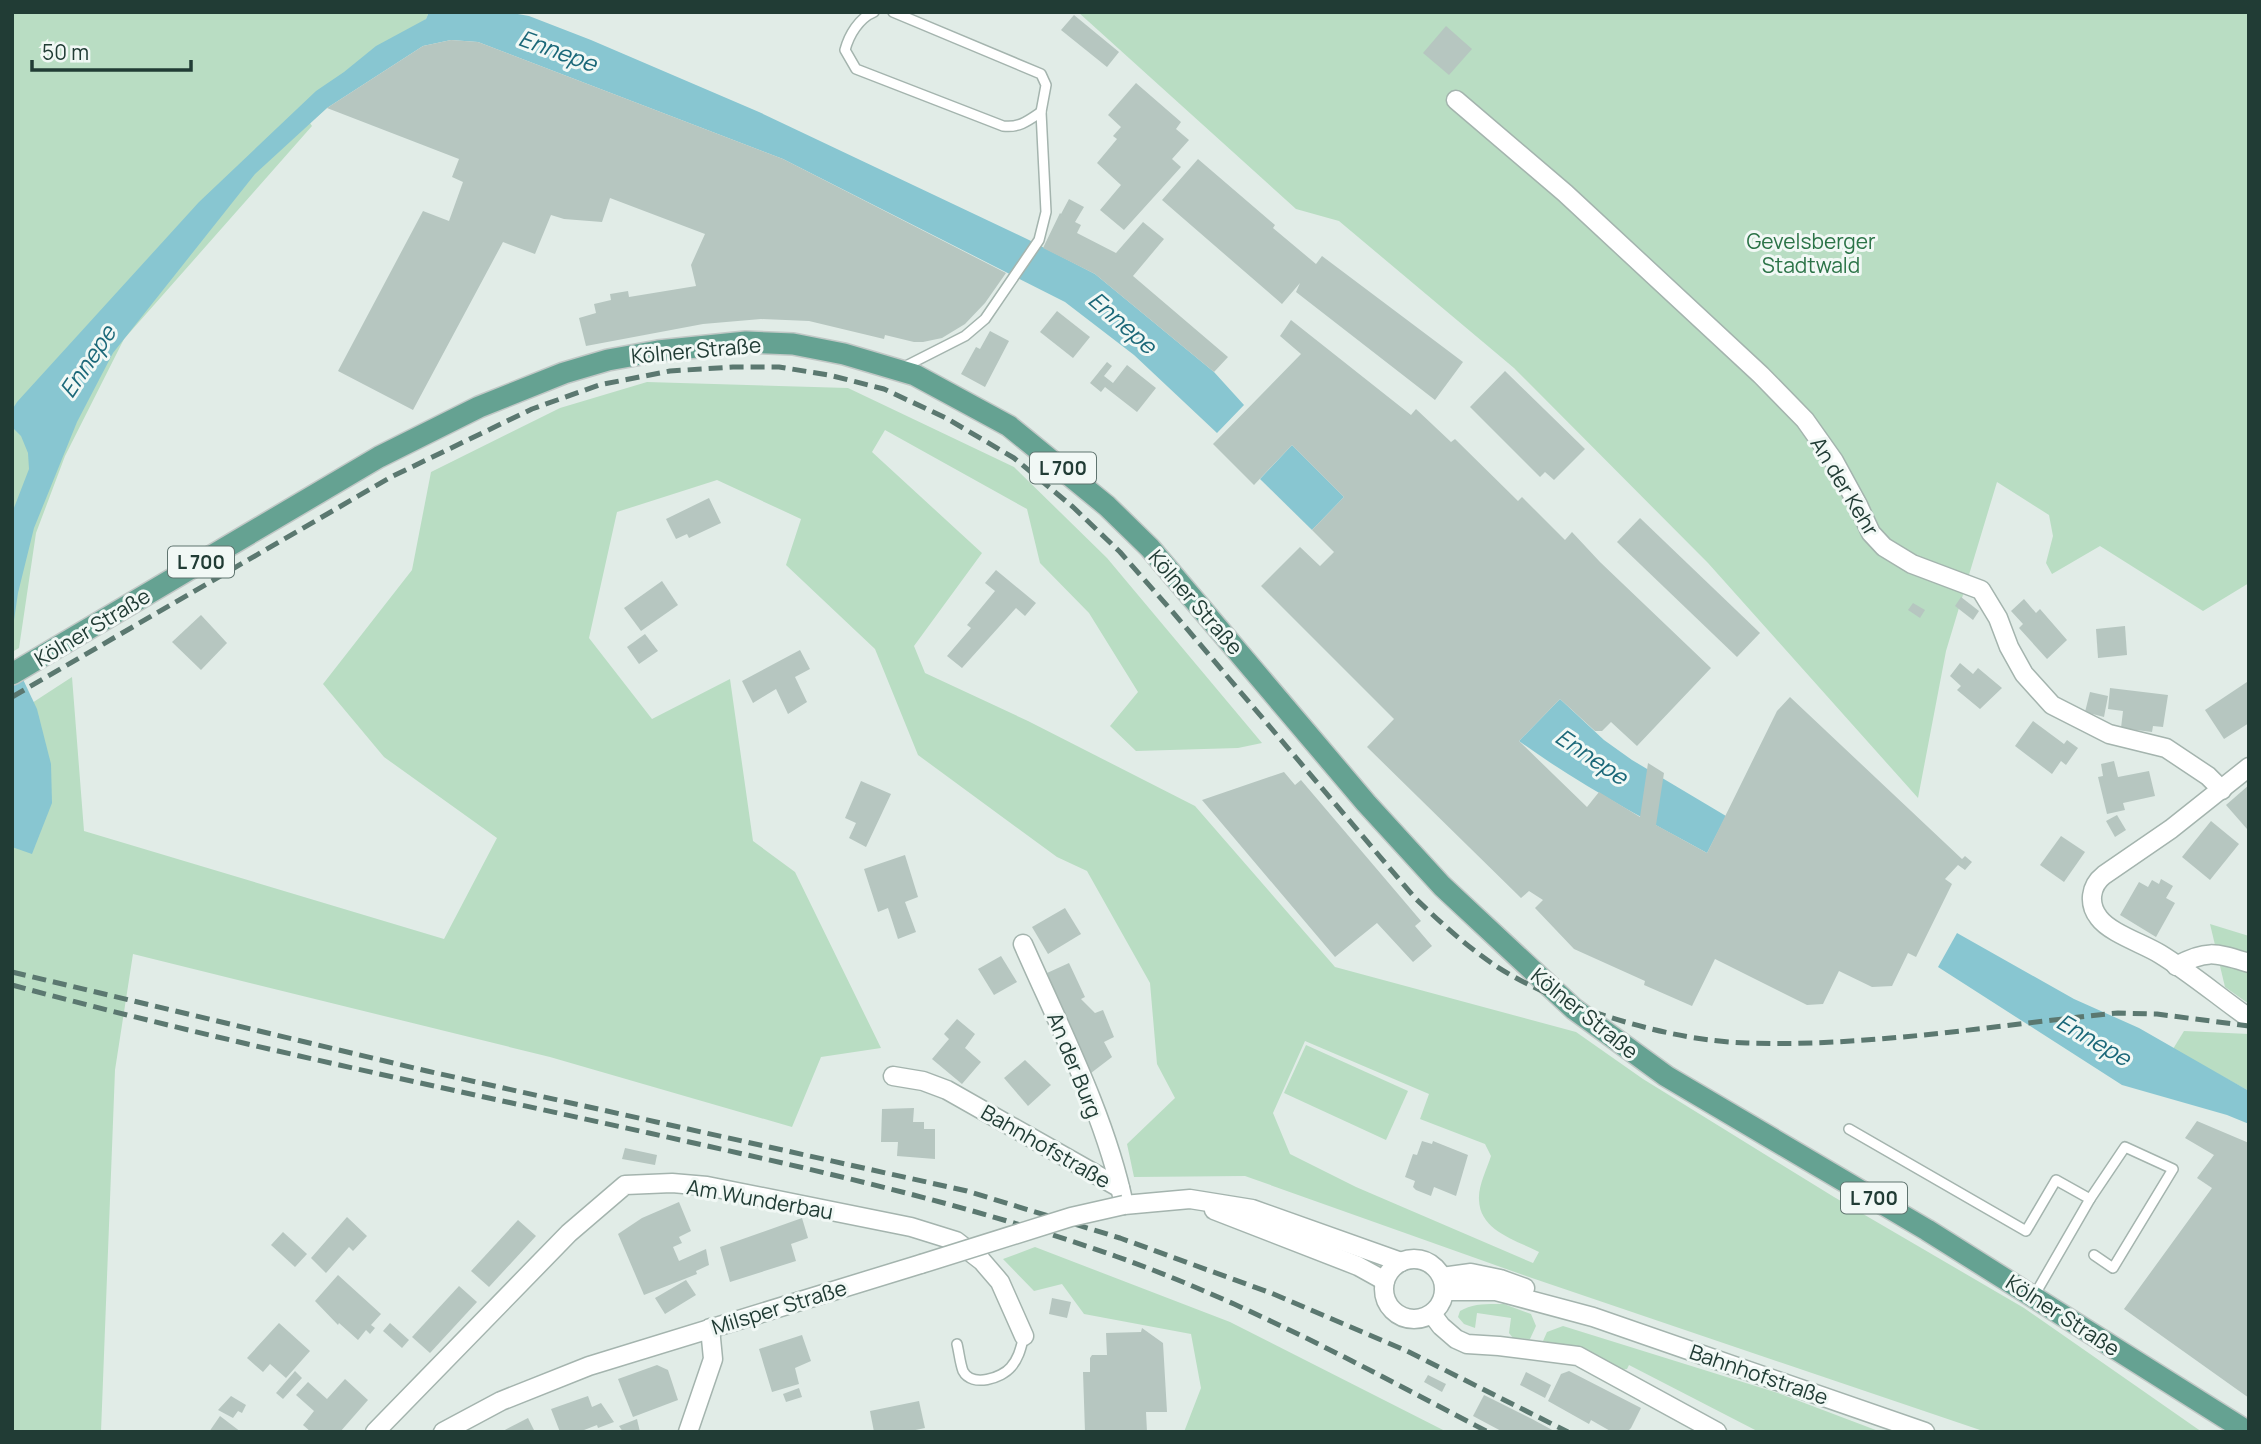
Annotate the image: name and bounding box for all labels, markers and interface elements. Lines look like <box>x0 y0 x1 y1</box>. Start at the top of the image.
water label: Ennepe <box>515 21 603 79</box>
scale bar <box>32 28 191 72</box>
text: 50 m <box>42 38 89 66</box>
park label: Gevelsberger Stadtwald <box>1746 227 1876 279</box>
water label: Ennepe <box>1082 284 1165 362</box>
water label: Ennepe <box>51 317 124 403</box>
street label: Kölner Straße <box>630 330 762 370</box>
street label: An der Kehr <box>1805 431 1886 541</box>
road number: L 700 <box>1030 453 1096 484</box>
street label: Kölner Straße <box>1143 544 1249 660</box>
road number: L 700 <box>168 547 234 578</box>
street label: Kölner Straße <box>29 581 155 673</box>
water label: Ennepe <box>1550 720 1636 793</box>
street label: Kölner Straße <box>1526 961 1644 1065</box>
water label: Ennepe <box>2051 1005 2138 1074</box>
street label: An der Burg <box>1041 1008 1109 1122</box>
street label: Bahnhofstraße <box>976 1098 1116 1194</box>
street label: Am Wunderbau <box>685 1172 835 1226</box>
road number: L 700 <box>1841 1182 1907 1214</box>
street label: Kölner Straße <box>2001 1268 2125 1362</box>
street label: Milsper Straße <box>708 1273 850 1341</box>
street label: Bahnhofstraße <box>1686 1337 1832 1411</box>

